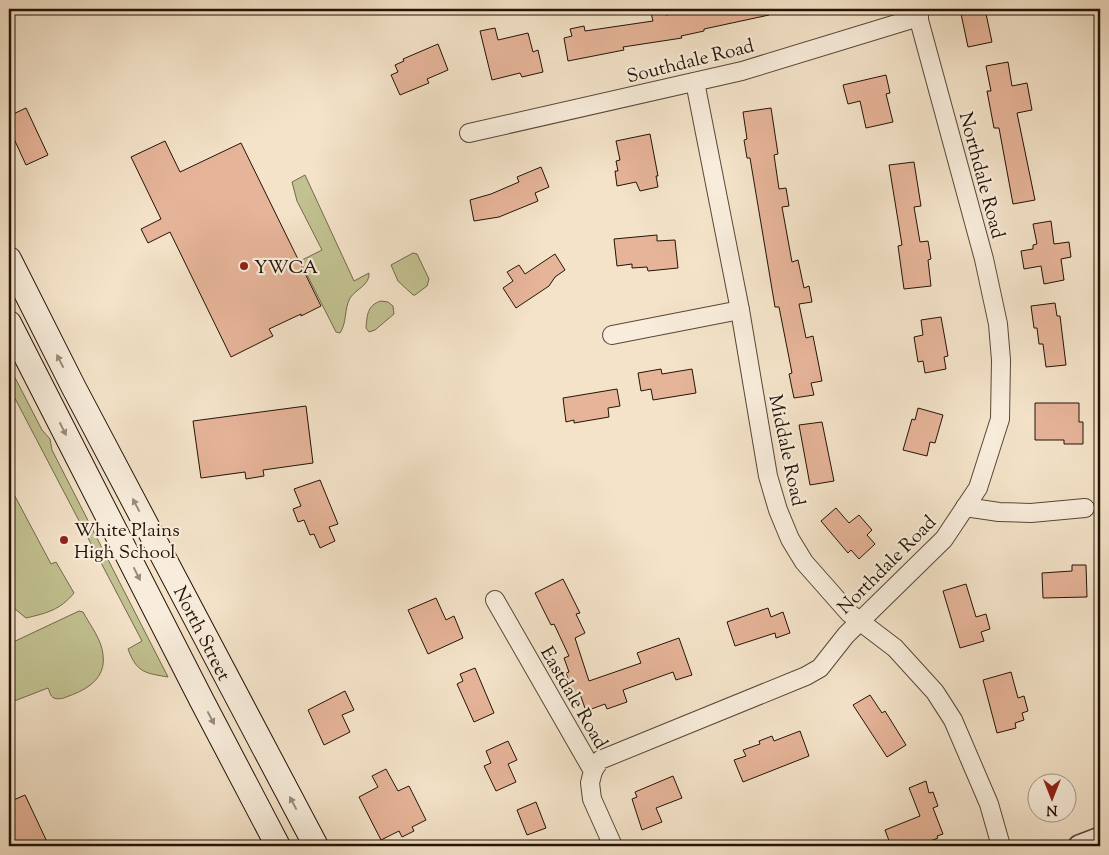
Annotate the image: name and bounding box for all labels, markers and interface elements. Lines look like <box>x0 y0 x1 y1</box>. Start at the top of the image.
street label: Southdale Road <box>624 33 757 91</box>
street label: Northdale Road <box>951 109 1011 242</box>
place label: YWCA <box>254 255 319 282</box>
marker: YWCA <box>238 260 250 272</box>
one-way arrow <box>56 353 64 368</box>
street label: Middale Road <box>761 392 811 509</box>
one-way arrow <box>59 422 67 436</box>
one-way arrow <box>132 497 140 512</box>
street label: Northdale Road <box>832 510 943 621</box>
place label: White Plains High School <box>74 518 180 567</box>
marker: White Plains High School <box>58 534 70 546</box>
one-way arrow <box>133 567 141 581</box>
street label: North Street <box>165 582 236 687</box>
street label: Eastdale Road <box>533 642 613 755</box>
one-way arrow <box>207 711 215 726</box>
north arrow <box>1026 772 1076 822</box>
one-way arrow <box>289 796 297 811</box>
text: N <box>1046 799 1058 819</box>

